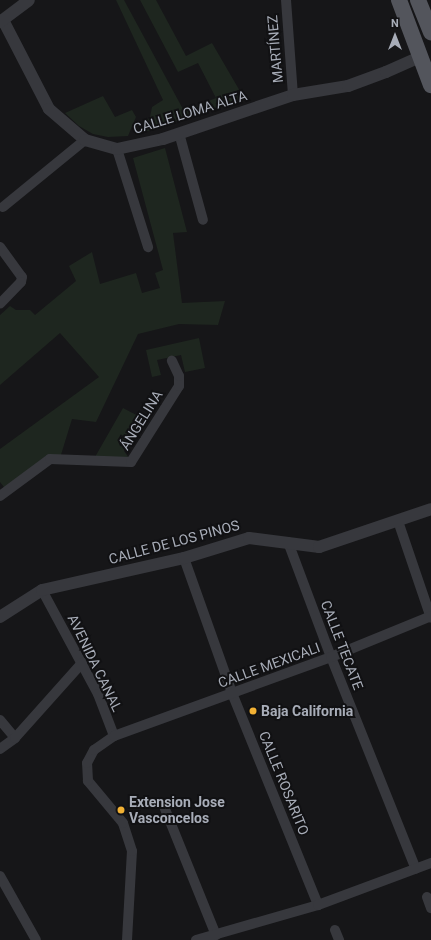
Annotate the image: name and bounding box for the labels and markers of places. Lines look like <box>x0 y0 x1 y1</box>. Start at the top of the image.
place label: Baja California <box>261 703 353 719</box>
marker: Baja California <box>248 706 258 716</box>
place label: Extension Jose Vasconcelos <box>129 794 225 826</box>
marker: Extension Jose Vasconcelos <box>116 805 126 815</box>

